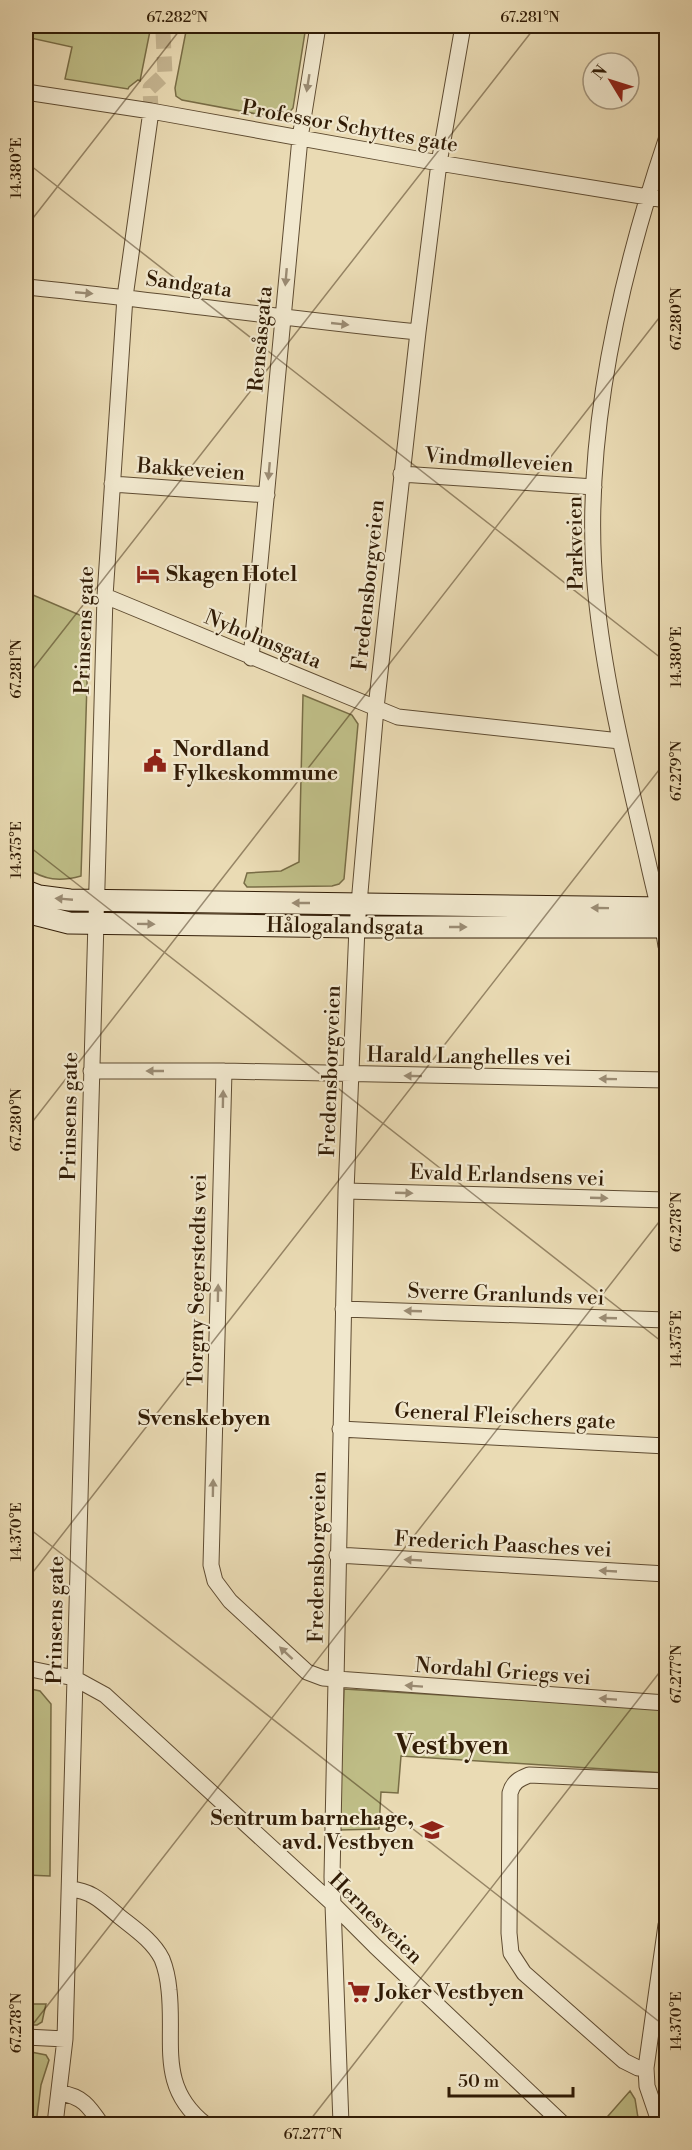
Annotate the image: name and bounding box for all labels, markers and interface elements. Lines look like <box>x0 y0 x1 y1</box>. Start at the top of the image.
text: 67.282°N <box>146 8 208 27</box>
text: 67.281°N <box>500 8 560 27</box>
north arrow <box>581 51 641 111</box>
text: N <box>588 61 612 84</box>
one-way arrow <box>304 74 313 93</box>
street label: Professor Schyttes gate <box>240 95 460 159</box>
text: 14.380°E <box>7 137 26 199</box>
street label: Sandgata <box>144 266 234 304</box>
one-way arrow <box>281 267 291 286</box>
street label: Rensåsgata <box>243 285 279 393</box>
text: 67.280°N <box>667 287 686 351</box>
one-way arrow <box>74 288 93 298</box>
one-way arrow <box>330 319 349 329</box>
street label: Vindmølleveien <box>423 443 575 479</box>
street label: Bakkeveien <box>135 453 246 487</box>
one-way arrow <box>264 462 274 481</box>
street label: Parkveien <box>562 495 590 590</box>
street label: Fredensborgveien <box>347 498 391 672</box>
hotel icon: Skagen Hotel <box>135 561 161 587</box>
place label: Skagen Hotel <box>166 562 297 588</box>
street label: Prinsens gate <box>70 565 100 695</box>
street label: Nyholmsgata <box>200 605 325 675</box>
text: 14.380°E <box>667 626 686 688</box>
text: 67.281°N <box>7 639 26 699</box>
place label: Nordland Fylkeskommune <box>173 737 338 787</box>
text: 67.279°N <box>667 741 686 801</box>
public building icon: Nordland Fylkeskommune <box>142 748 168 774</box>
text: 14.375°E <box>7 821 26 879</box>
one-way arrow <box>54 894 73 904</box>
one-way arrow <box>291 898 310 908</box>
one-way arrow <box>591 903 610 912</box>
street label: Hålogalandsgata <box>266 913 424 941</box>
one-way arrow <box>136 919 155 928</box>
one-way arrow <box>448 922 467 932</box>
street label: Fredensborgveien <box>315 984 347 1157</box>
street label: Harald Langhelles vei <box>366 1042 572 1072</box>
street label: Prinsens gate <box>56 1052 84 1181</box>
one-way arrow <box>146 1066 165 1076</box>
one-way arrow <box>404 1071 423 1081</box>
one-way arrow <box>599 1075 618 1084</box>
text: 67.280°N <box>7 1088 26 1152</box>
one-way arrow <box>218 1089 228 1108</box>
street label: Evald Erlandsens vei <box>409 1160 605 1192</box>
street label: Torgny Segerstedts vei <box>183 1174 213 1386</box>
one-way arrow <box>395 1188 414 1197</box>
text: 67.278°N <box>667 1192 686 1252</box>
one-way arrow <box>590 1194 609 1203</box>
street label: Sverre Granlunds vei <box>407 1279 605 1311</box>
one-way arrow <box>213 1284 223 1303</box>
one-way arrow <box>404 1307 423 1316</box>
text: 14.375°E <box>667 1310 686 1368</box>
one-way arrow <box>599 1314 618 1323</box>
street label: General Fleischers gate <box>394 1398 616 1436</box>
district label: Svenskebyen <box>138 1405 271 1432</box>
street label: Fredensborgveien <box>304 1470 333 1643</box>
one-way arrow <box>208 1479 218 1498</box>
text: 14.370°E <box>7 1502 26 1562</box>
street label: Frederich Paasches vei <box>394 1526 612 1564</box>
one-way arrow <box>404 1555 423 1564</box>
street label: Prinsens gate <box>42 1556 70 1685</box>
one-way arrow <box>599 1566 618 1575</box>
text: 67.277°N <box>667 1644 686 1704</box>
one-way arrow <box>279 1646 294 1660</box>
street label: Nordahl Griegs vei <box>414 1653 592 1691</box>
one-way arrow <box>404 1681 423 1690</box>
one-way arrow <box>599 1694 618 1704</box>
district label: Vestbyen <box>394 1729 509 1763</box>
place label: Sentrum barnehage, avd. Vestbyen <box>211 1806 414 1856</box>
school or university icon: Sentrum barnehage, avd. Vestbyen <box>419 1817 445 1843</box>
street label: Hernesveien <box>323 1868 428 1970</box>
supermarket icon: Joker Vestbyen <box>346 1979 372 2005</box>
place label: Joker Vestbyen <box>374 1980 524 2006</box>
text: 14.370°E <box>667 1991 686 2051</box>
text: 67.278°N <box>7 1993 26 2053</box>
scale bar <box>449 2060 574 2098</box>
text: 50 m <box>458 2070 500 2093</box>
text: 67.277°N <box>283 2125 343 2144</box>

